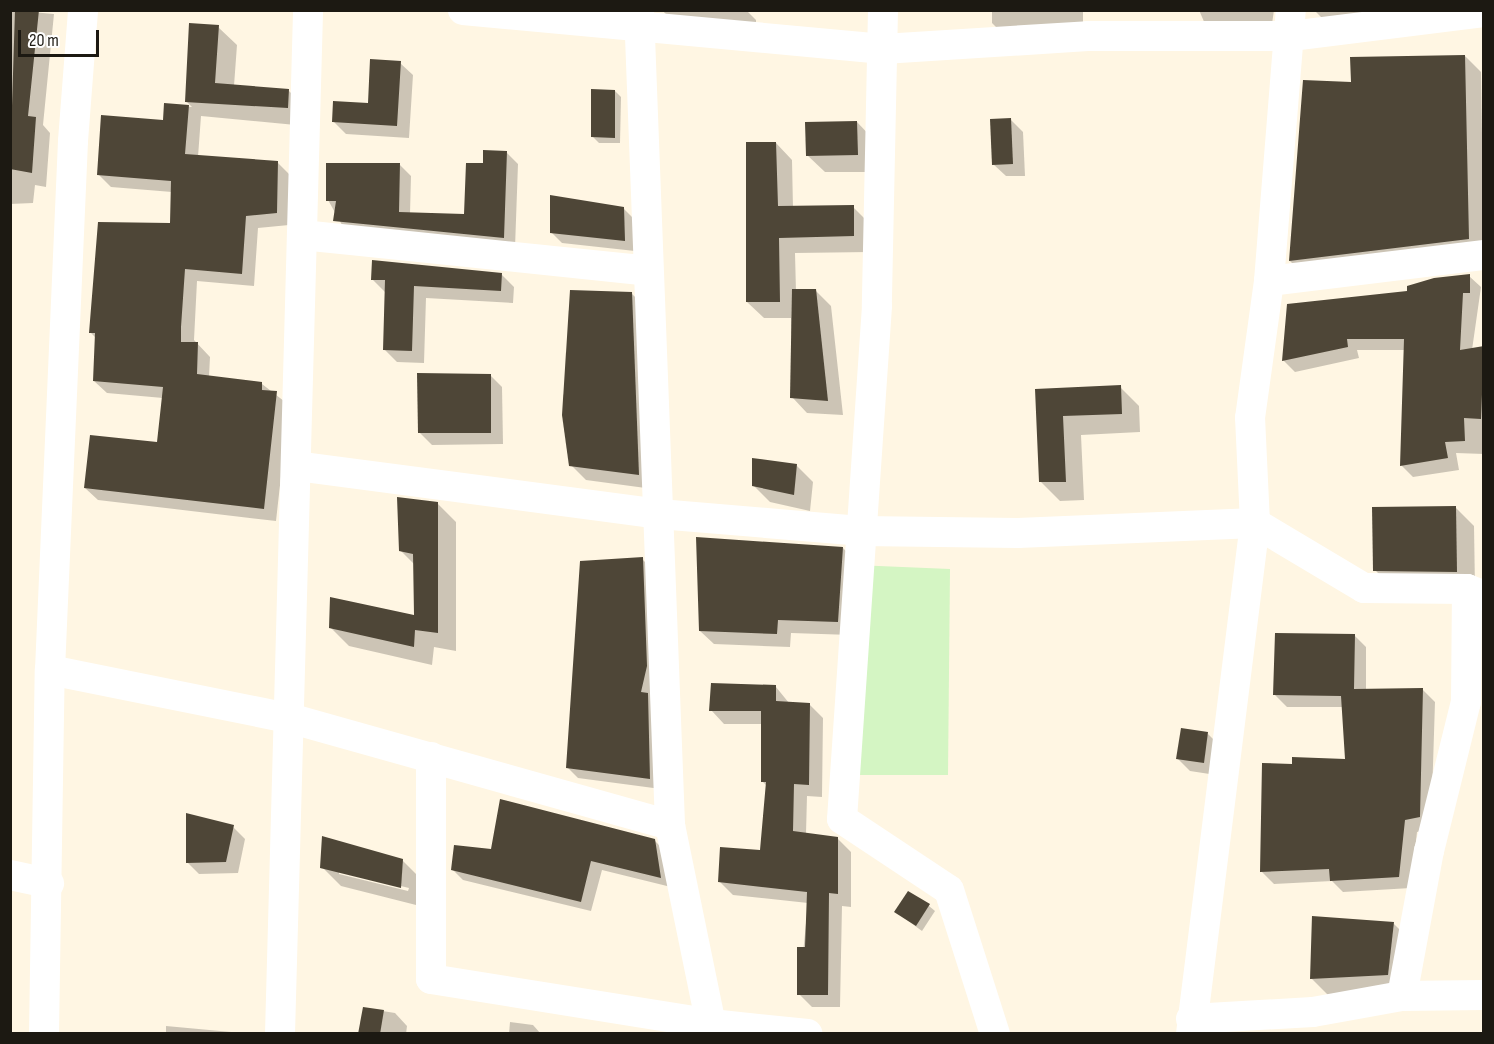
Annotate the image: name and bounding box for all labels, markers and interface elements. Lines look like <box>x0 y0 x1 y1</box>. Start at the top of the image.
scale bar <box>21 18 102 56</box>
text: 20 m <box>29 30 59 51</box>

